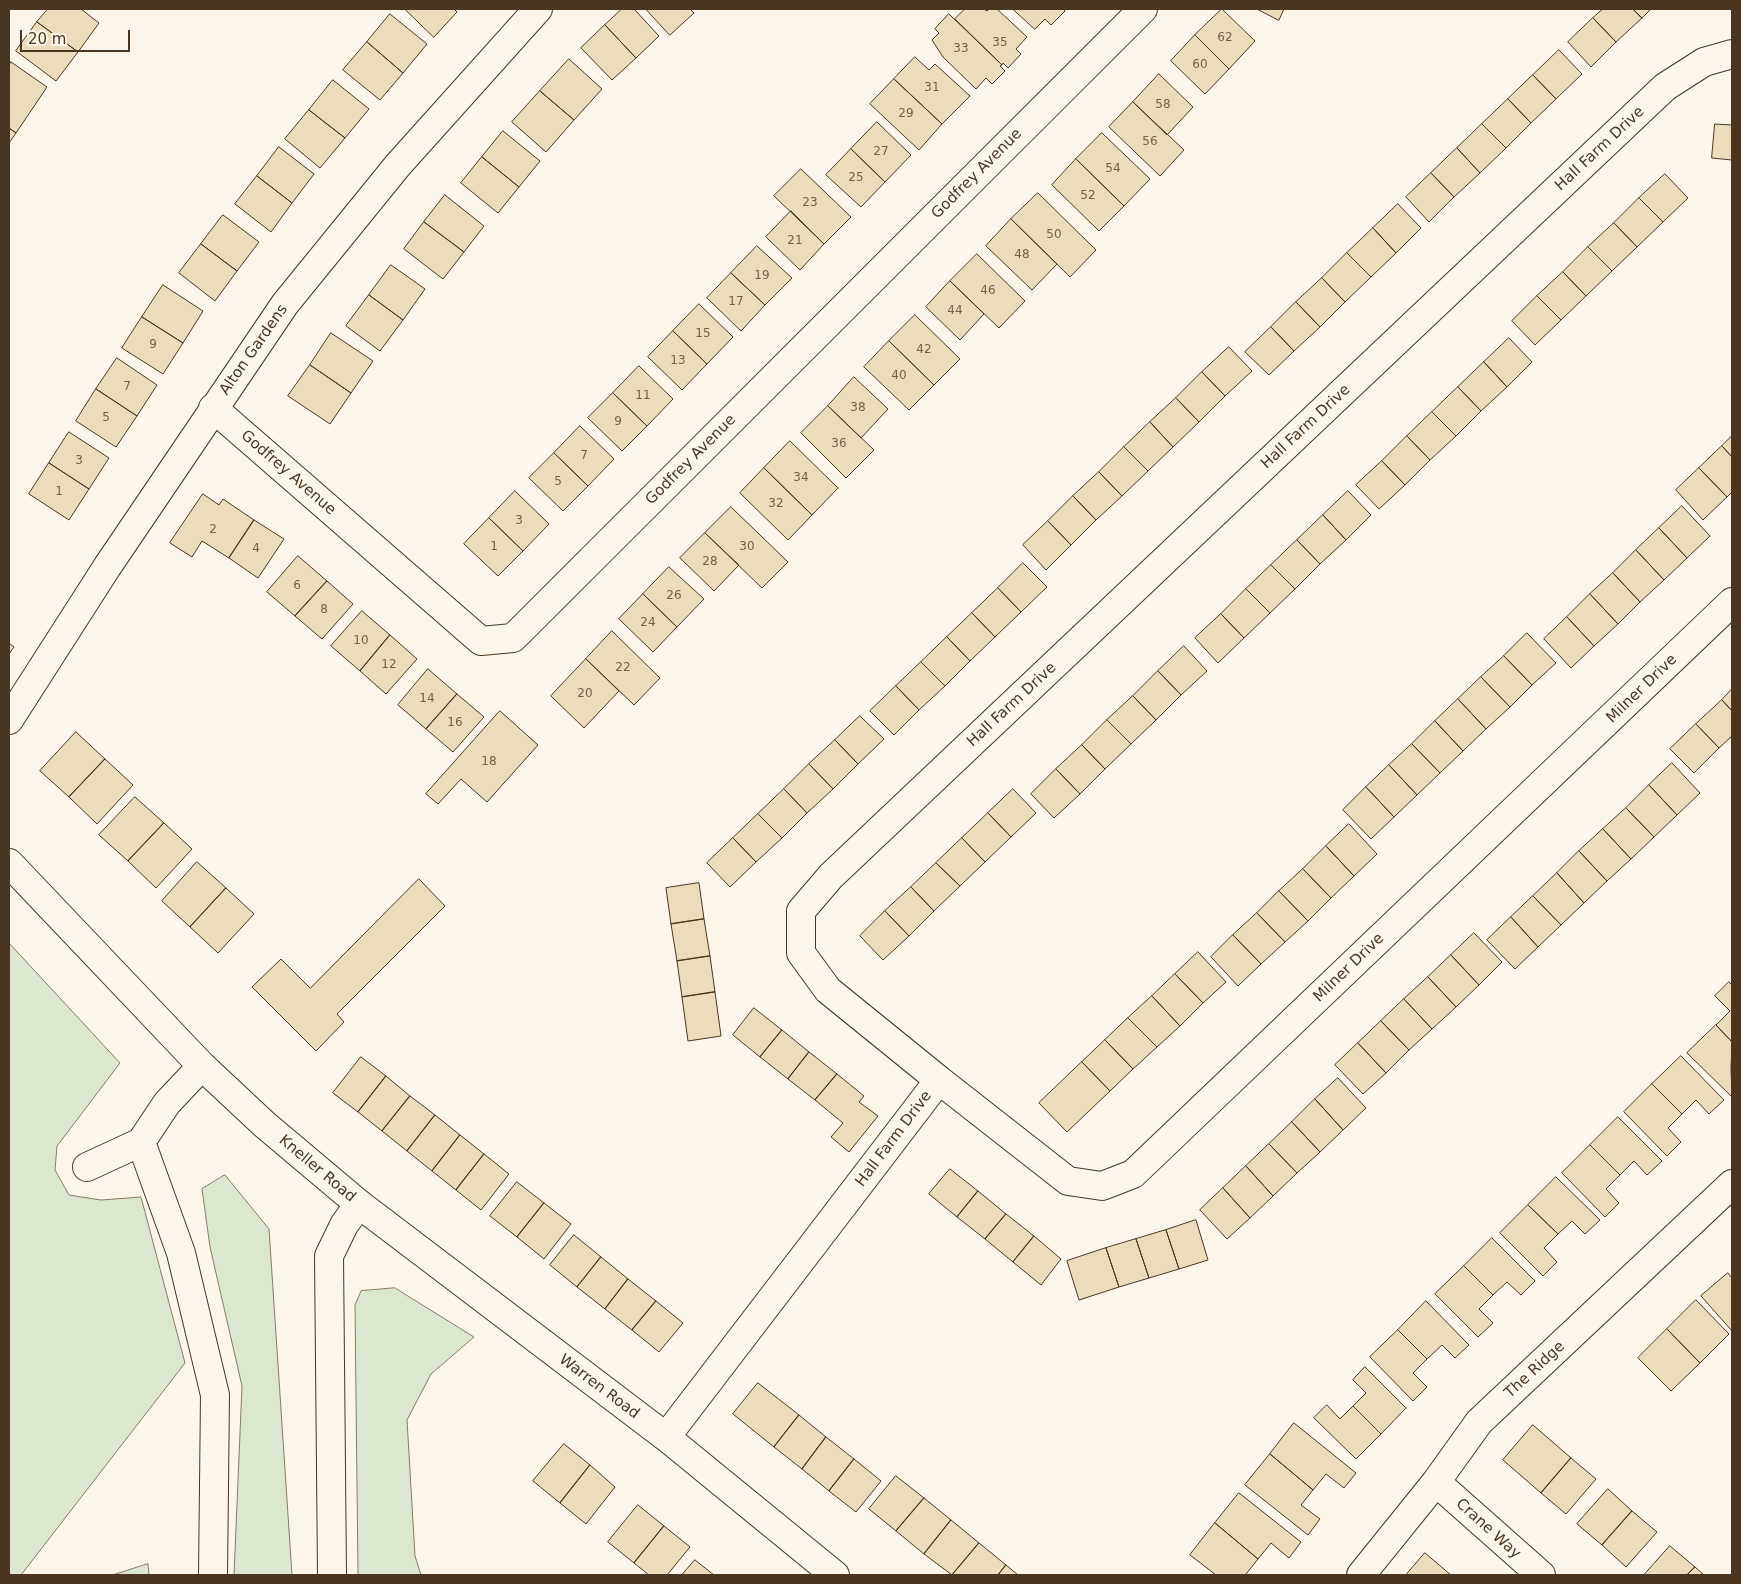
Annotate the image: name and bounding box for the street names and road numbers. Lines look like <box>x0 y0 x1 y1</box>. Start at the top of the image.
street label: Hall Farm Drive <box>1552 103 1648 195</box>
street label: Godfrey Avenue <box>928 125 1026 223</box>
street label: Alton Gardens <box>216 301 292 399</box>
street label: Hall Farm Drive <box>1258 381 1354 473</box>
street label: Godfrey Avenue <box>642 411 740 509</box>
street label: Godfrey Avenue <box>237 427 339 519</box>
street label: Milner Drive <box>1603 651 1681 727</box>
street label: Hall Farm Drive <box>964 659 1060 751</box>
street label: Milner Drive <box>1310 930 1388 1006</box>
street label: Hall Farm Drive <box>852 1088 936 1190</box>
street label: Kneller Road <box>275 1132 359 1206</box>
street label: The Ridge <box>1501 1338 1569 1402</box>
street label: Warren Road <box>555 1351 643 1423</box>
street label: Crane Way <box>1452 1495 1524 1563</box>

